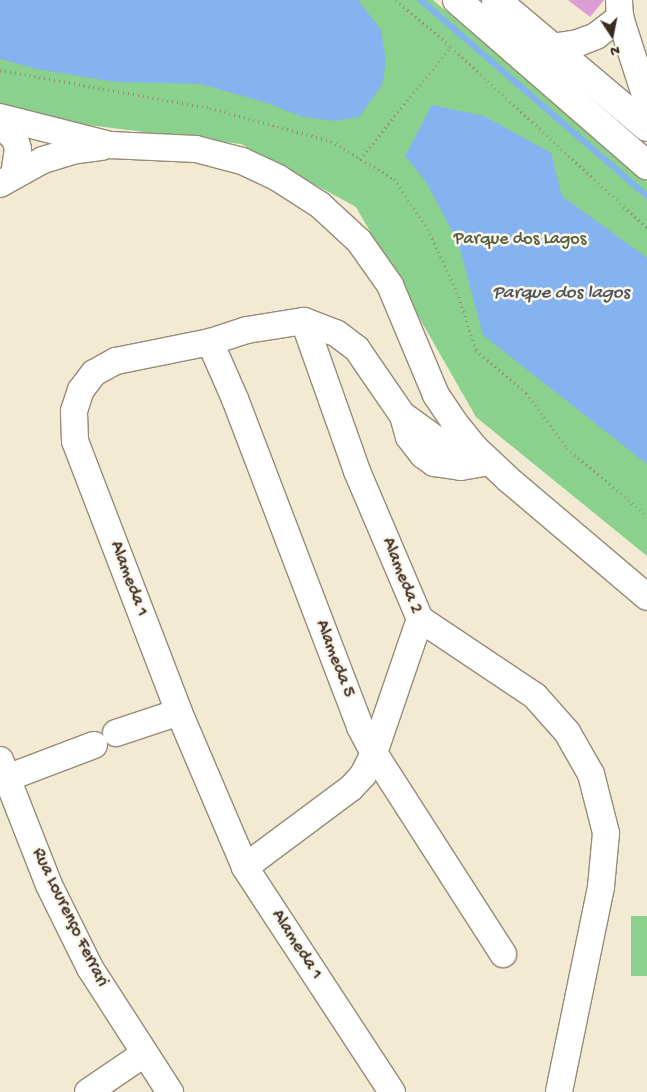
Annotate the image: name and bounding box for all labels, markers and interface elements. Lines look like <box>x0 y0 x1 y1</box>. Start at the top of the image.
north arrow <box>587 10 637 60</box>
text: N <box>609 41 621 59</box>
park label: Parque dos Lagos <box>454 229 586 251</box>
water label: Parque dos lagos <box>492 283 630 305</box>
street label: Alameda 2 <box>376 535 426 617</box>
street label: Alameda 1 <box>104 538 152 620</box>
street label: Alameda 5 <box>309 617 359 701</box>
street label: Rua Lourenço Ferrari <box>26 845 112 991</box>
street label: Alameda 1 <box>266 906 326 984</box>

